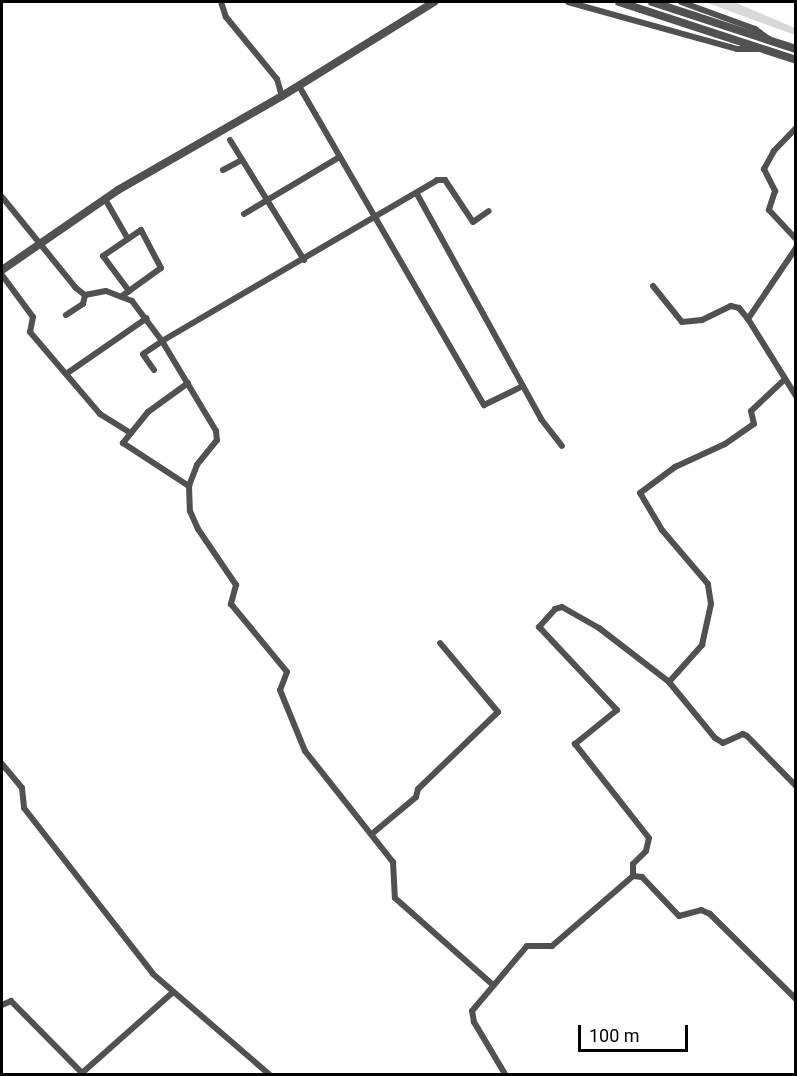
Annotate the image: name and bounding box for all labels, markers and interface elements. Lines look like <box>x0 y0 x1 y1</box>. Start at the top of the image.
scale bar <box>581 1013 690 1051</box>
text: 100 m <box>589 1025 640 1046</box>

